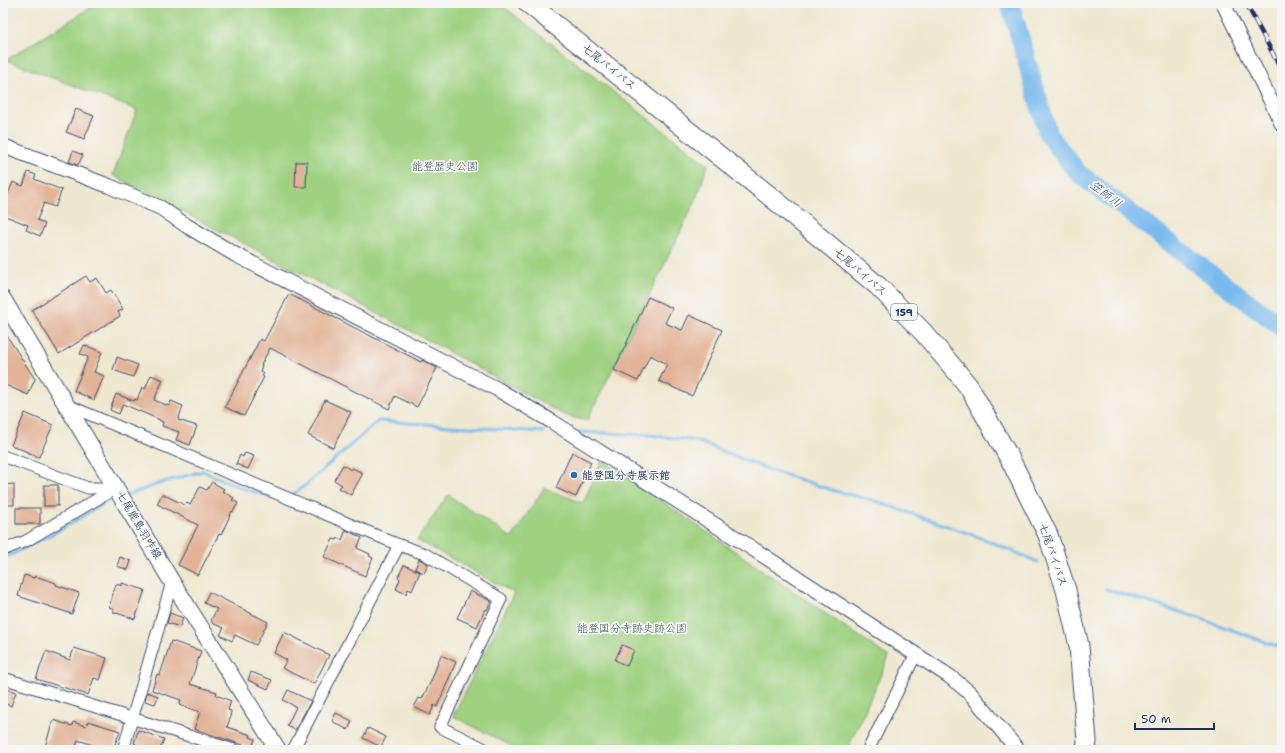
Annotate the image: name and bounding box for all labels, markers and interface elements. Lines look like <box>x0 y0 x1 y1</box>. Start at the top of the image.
street label: 七尾バイパス <box>579 40 639 94</box>
park label: 能登歴史公園 <box>412 159 478 174</box>
water label: 笠師川 <box>1087 177 1125 211</box>
street label: 七尾バイパス <box>830 245 890 299</box>
road number: 159 <box>891 304 917 320</box>
place label: 能登国分寺展示館 <box>582 468 670 483</box>
marker: 能登国分寺展示館 <box>569 470 579 480</box>
street label: 七尾鹿島羽咋線 <box>113 488 165 562</box>
street label: 七尾バイパス <box>1035 521 1071 589</box>
park label: 能登国分寺跡史跡公園 <box>577 621 687 636</box>
scale bar <box>1135 705 1214 731</box>
text: 50 m <box>1141 711 1171 727</box>

